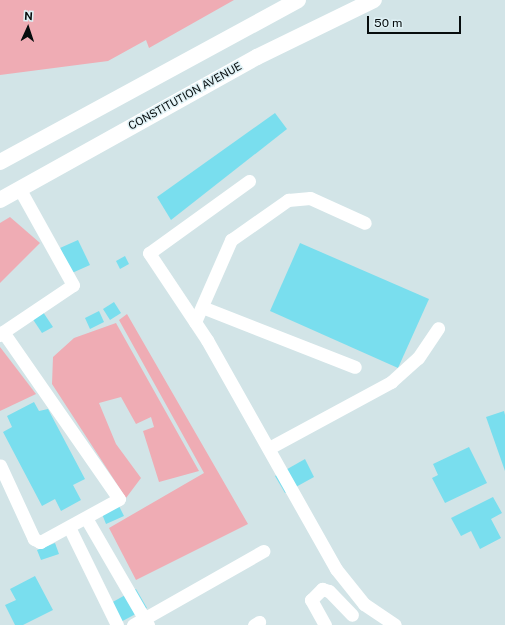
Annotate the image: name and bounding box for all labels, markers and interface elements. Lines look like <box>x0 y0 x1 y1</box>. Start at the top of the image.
north arrow <box>8 8 48 48</box>
scale bar <box>369 8 463 34</box>
text: N <box>24 10 33 22</box>
text: 50 m <box>374 16 402 30</box>
street label: CONSTITUTION AVENUE <box>126 59 244 133</box>

